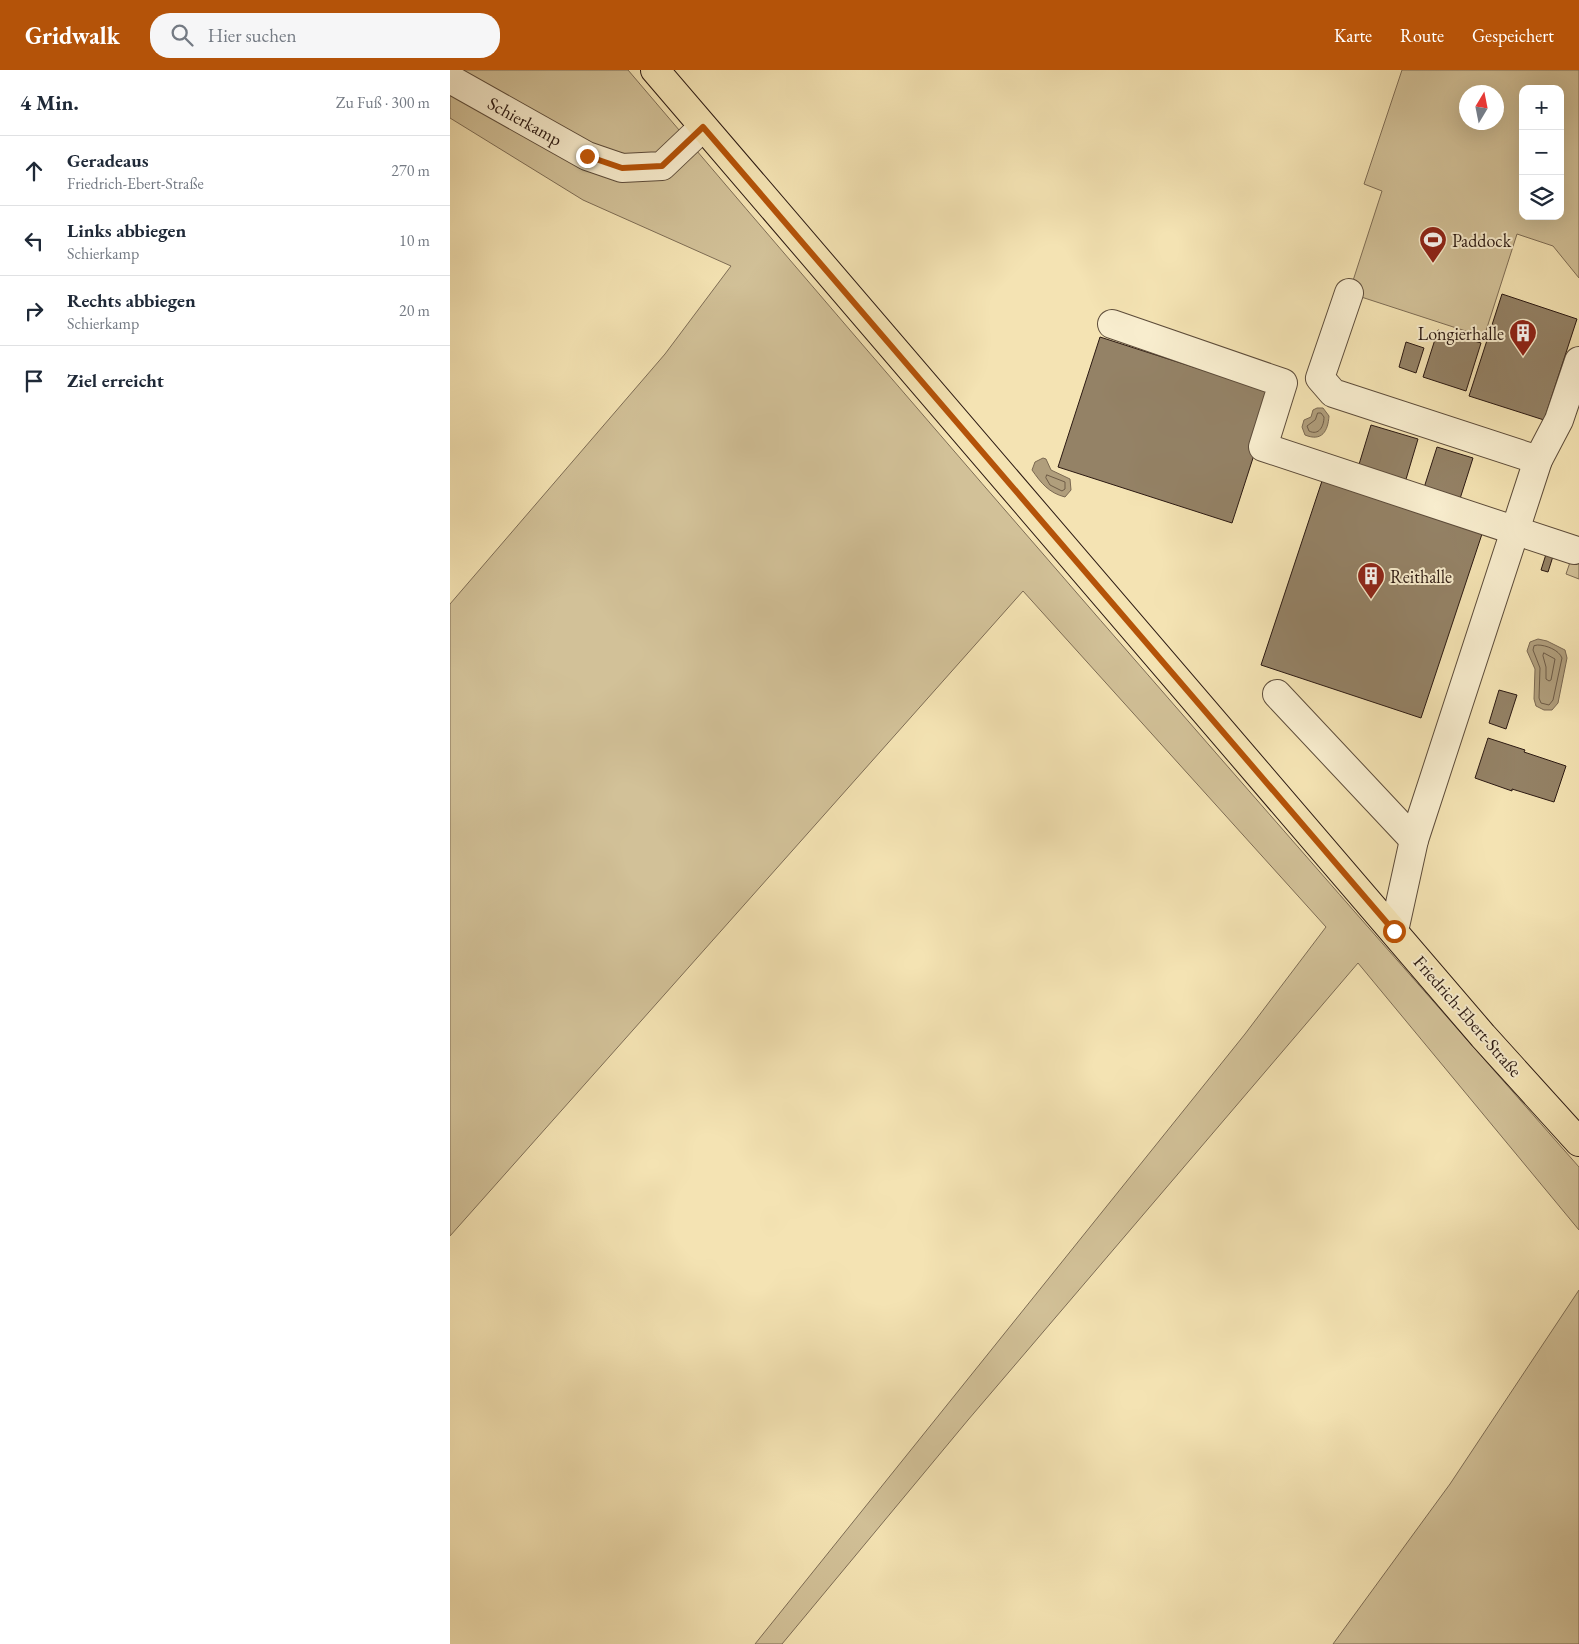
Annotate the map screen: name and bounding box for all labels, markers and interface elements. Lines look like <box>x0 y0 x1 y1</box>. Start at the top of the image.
search box <box>150 13 500 58</box>
text: Gridwalk <box>25 20 120 51</box>
icon: search <box>168 21 196 49</box>
text: Hier suchen <box>208 23 297 48</box>
text: Karte <box>1334 24 1372 47</box>
text: Route <box>1400 24 1444 47</box>
text: Gespeichert <box>1472 24 1554 47</box>
north arrow <box>1459 85 1504 130</box>
map controls <box>1519 85 1564 220</box>
button: + <box>1519 85 1564 130</box>
text: 4 Min. <box>20 89 79 116</box>
street label: Schierkamp <box>484 91 566 151</box>
text: Zu Fuß · 300 m <box>336 92 430 113</box>
button: − <box>1519 130 1564 175</box>
route end <box>576 145 599 168</box>
text: Geradeaus <box>67 148 149 173</box>
icon: ahead <box>20 157 48 185</box>
text: 270 m <box>391 160 430 181</box>
text: Friedrich-Ebert-Straße <box>67 173 204 194</box>
button: layers <box>1519 175 1564 220</box>
text: Links abbiegen <box>67 218 186 243</box>
sports icon: Paddock <box>1418 225 1448 264</box>
icon: left <box>20 227 48 255</box>
place label: Paddock <box>1452 229 1512 252</box>
text: 10 m <box>399 230 430 251</box>
text: Schierkamp <box>67 243 139 264</box>
text: Rechts abbiegen <box>67 288 196 313</box>
icon: right <box>20 297 48 325</box>
text: 20 m <box>399 300 430 321</box>
text: Schierkamp <box>67 313 139 334</box>
building icon: Longierhalle <box>1508 318 1538 357</box>
place label: Longierhalle <box>1418 322 1504 345</box>
icon: arrive <box>20 367 48 395</box>
text: Ziel erreicht <box>67 368 164 393</box>
building icon: Reithalle <box>1356 561 1386 600</box>
place label: Reithalle <box>1390 565 1452 588</box>
route start <box>1383 920 1406 943</box>
street label: Friedrich-Ebert-Straße <box>1409 950 1527 1082</box>

